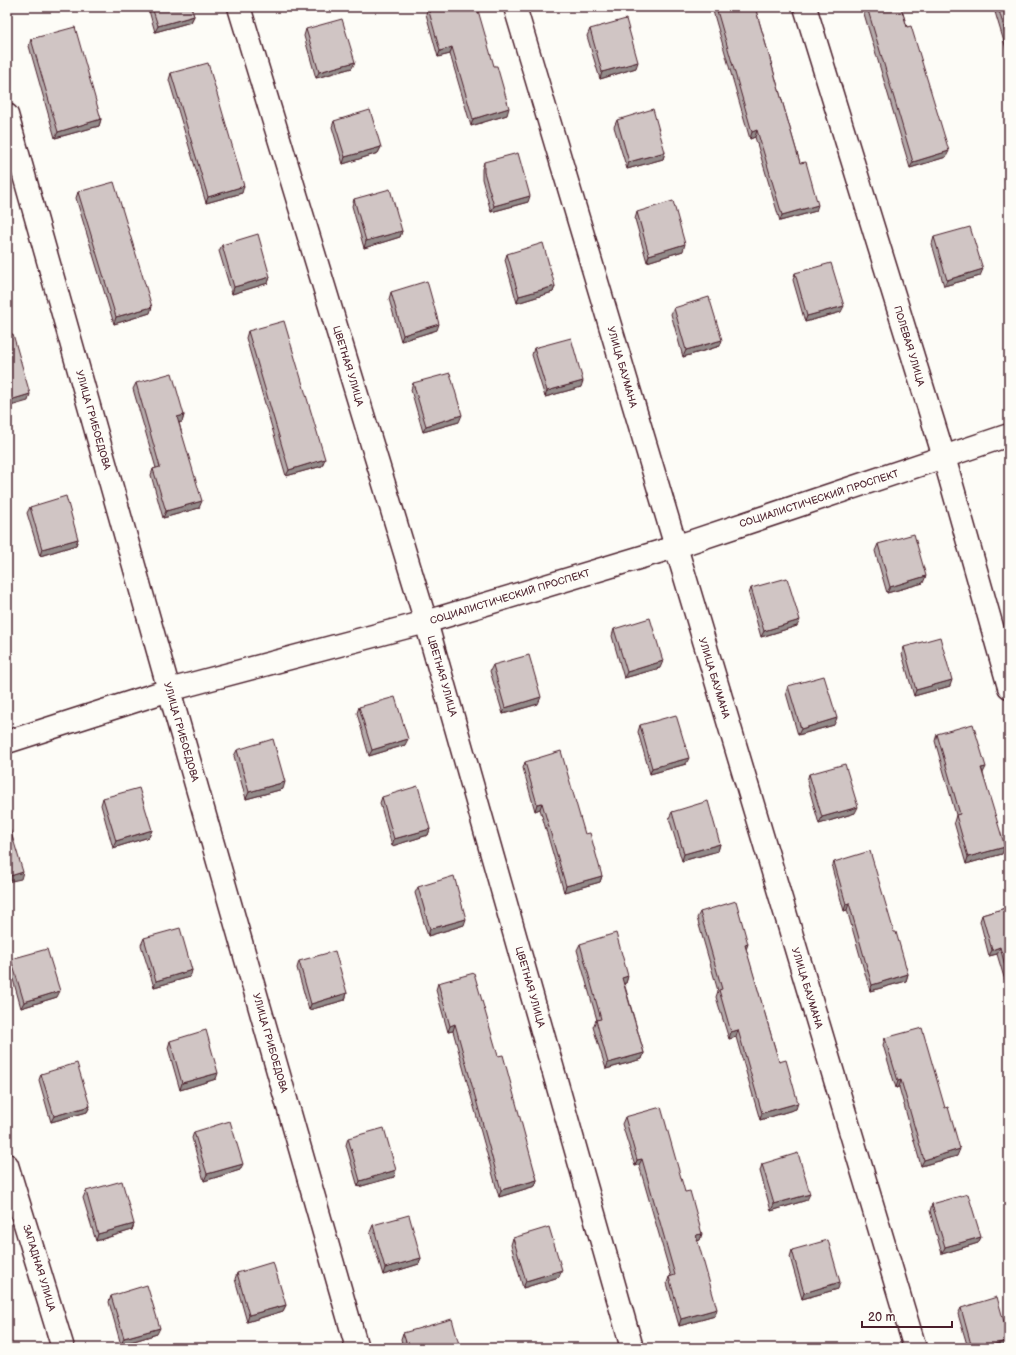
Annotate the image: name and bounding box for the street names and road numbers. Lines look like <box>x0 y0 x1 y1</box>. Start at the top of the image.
street label: ПОЛЕВАЯ УЛИЦА <box>891 304 927 389</box>
street label: ЦВЕТНАЯ УЛИЦА <box>330 324 366 409</box>
street label: УЛИЦА БАУМАНА <box>605 325 640 410</box>
street label: УЛИЦА ГРИБОЕДОВА <box>73 369 113 472</box>
street label: СОЦИАЛИСТИЧЕСКИЙ ПРОСПЕКТ <box>738 467 900 530</box>
street label: СОЦИАЛИСТИЧЕСКИЙ ПРОСПЕКТ <box>429 567 592 627</box>
street label: ЦВЕТНАЯ УЛИЦА <box>425 634 460 719</box>
street label: УЛИЦА БАУМАНА <box>696 636 732 721</box>
street label: УЛИЦА ГРИБОЕДОВА <box>161 681 201 784</box>
street label: ЦВЕТНАЯ УЛИЦА <box>513 945 548 1030</box>
street label: УЛИЦА БАУМАНА <box>789 946 825 1031</box>
street label: УЛИЦА ГРИБОЕДОВА <box>250 992 290 1095</box>
street label: ЗАПАДНАЯ УЛИЦА <box>20 1223 58 1314</box>

